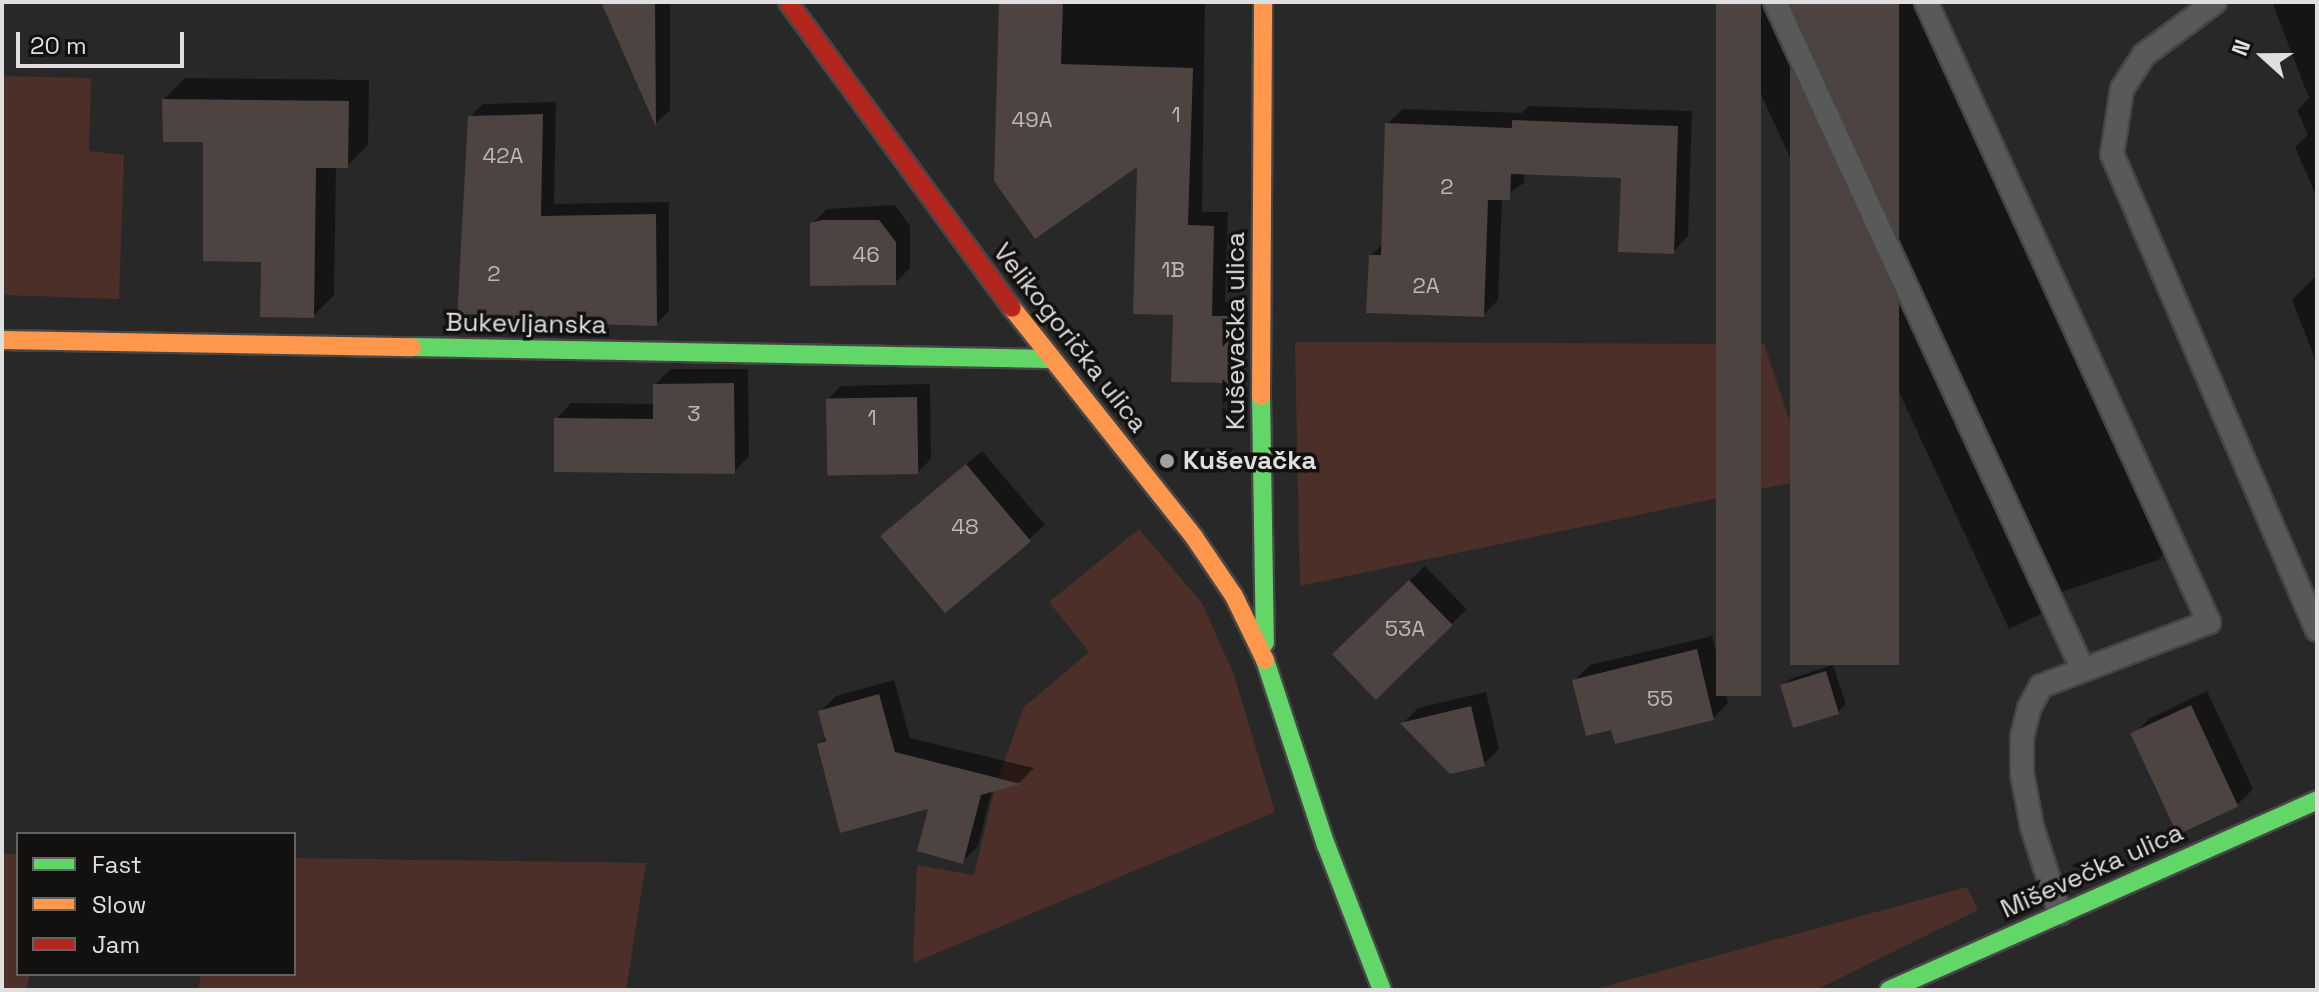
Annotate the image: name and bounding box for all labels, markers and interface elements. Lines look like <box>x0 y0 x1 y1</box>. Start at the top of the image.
scale bar <box>20 16 188 66</box>
north arrow <box>2223 16 2303 96</box>
text: 20 m <box>30 30 87 61</box>
text: N <box>2225 35 2256 59</box>
house number: 1 <box>1171 102 1181 128</box>
house number: 49A <box>1011 107 1053 133</box>
house number: 42A <box>483 143 523 169</box>
house number: 2 <box>1440 174 1454 200</box>
street label: Kuševačka ulica <box>1220 232 1252 430</box>
street label: Velikogorička ulica <box>986 237 1154 439</box>
house number: 46 <box>852 242 880 268</box>
house number: 1B <box>1161 257 1185 283</box>
house number: 2 <box>487 261 501 287</box>
house number: 2A <box>1412 273 1440 299</box>
street label: Bukevljanska <box>445 307 607 341</box>
house number: 3 <box>687 401 701 427</box>
house number: 1 <box>867 405 877 431</box>
place label: Kuševačka <box>1183 445 1317 477</box>
marker: Kuševačka <box>1158 452 1176 470</box>
house number: 48 <box>951 514 979 540</box>
house number: 53A <box>1385 616 1425 642</box>
house number: 55 <box>1647 686 1673 712</box>
street label: Miševečka ulica <box>1996 817 2188 925</box>
legend <box>16 832 296 976</box>
text: Fast <box>92 849 142 880</box>
text: Slow <box>92 889 146 920</box>
text: Jam <box>92 929 140 960</box>

